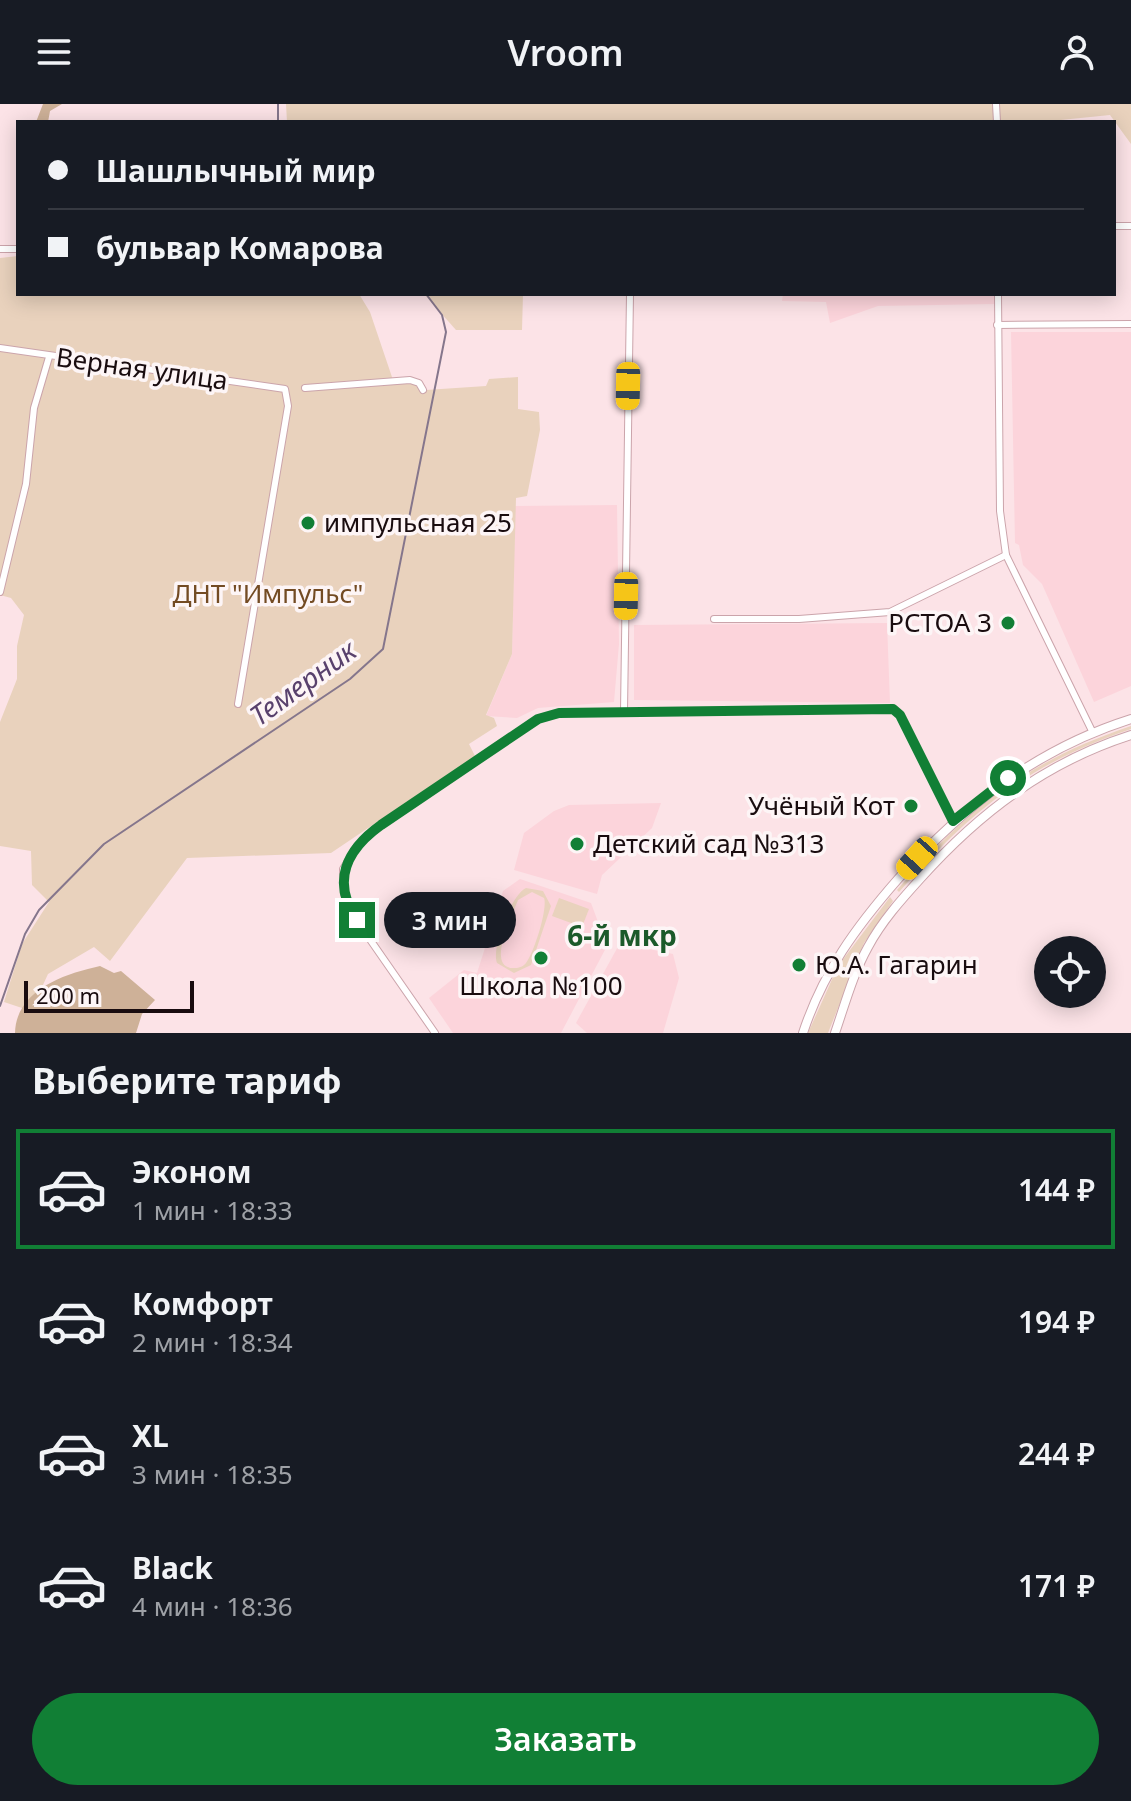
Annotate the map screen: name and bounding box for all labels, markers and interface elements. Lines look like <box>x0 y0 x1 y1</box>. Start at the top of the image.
text: Vroom <box>507 28 624 77</box>
icon: menu <box>32 30 76 74</box>
icon: person <box>1055 30 1099 74</box>
text: Шашлычный мир <box>96 150 376 191</box>
text: бульвар Комарова <box>96 227 384 268</box>
street label: Верная улица <box>54 338 230 398</box>
car <box>616 362 640 410</box>
place label: импульсная 25 <box>324 504 512 540</box>
marker: импульсная 25 <box>299 514 317 532</box>
car <box>614 572 638 620</box>
park label: ДНТ "Импульс" <box>173 575 363 611</box>
place label: РСТОА 3 <box>888 604 992 640</box>
marker: РСТОА 3 <box>999 614 1017 632</box>
water label: Темерник <box>241 630 365 734</box>
route start <box>990 760 1026 796</box>
place label: Учёный Кот <box>748 787 895 823</box>
marker: Учёный Кот <box>902 797 920 815</box>
place label: Детский сад №313 <box>593 825 824 861</box>
car <box>892 832 942 884</box>
marker: Детский сад №313 <box>568 835 586 853</box>
callout: 3 мин <box>385 892 517 948</box>
route end <box>339 902 375 938</box>
text: 3 мин <box>412 902 488 938</box>
district label: 6-й мкр <box>567 916 677 954</box>
map controls <box>1034 936 1106 1008</box>
button: locate <box>1034 936 1106 1008</box>
place label: Ю.А. Гагарин <box>815 946 978 982</box>
marker: Школа №100 <box>532 949 550 967</box>
marker: Ю.А. Гагарин <box>790 956 808 974</box>
place label: Школа №100 <box>459 967 623 1003</box>
scale bar <box>24 977 194 1013</box>
text: 200 m <box>36 980 100 1010</box>
text: Выберите тариф <box>32 1056 341 1105</box>
text: Эконом <box>132 1151 252 1192</box>
icon: car <box>36 1153 108 1225</box>
text: 144 ₽ <box>1018 1169 1095 1210</box>
text: 1 мин · 18:33 <box>132 1192 293 1228</box>
text: Комфорт <box>132 1283 273 1324</box>
icon: car <box>36 1285 108 1357</box>
text: 194 ₽ <box>1018 1301 1095 1342</box>
text: 2 мин · 18:34 <box>132 1324 293 1360</box>
text: XL <box>132 1415 169 1456</box>
icon: car <box>36 1417 108 1489</box>
text: 244 ₽ <box>1018 1433 1095 1474</box>
text: 3 мин · 18:35 <box>132 1456 293 1492</box>
text: Black <box>132 1547 213 1588</box>
icon: car <box>36 1549 108 1621</box>
text: 171 ₽ <box>1018 1565 1095 1606</box>
text: 4 мин · 18:36 <box>132 1588 293 1624</box>
button: Заказать <box>32 1693 1099 1785</box>

